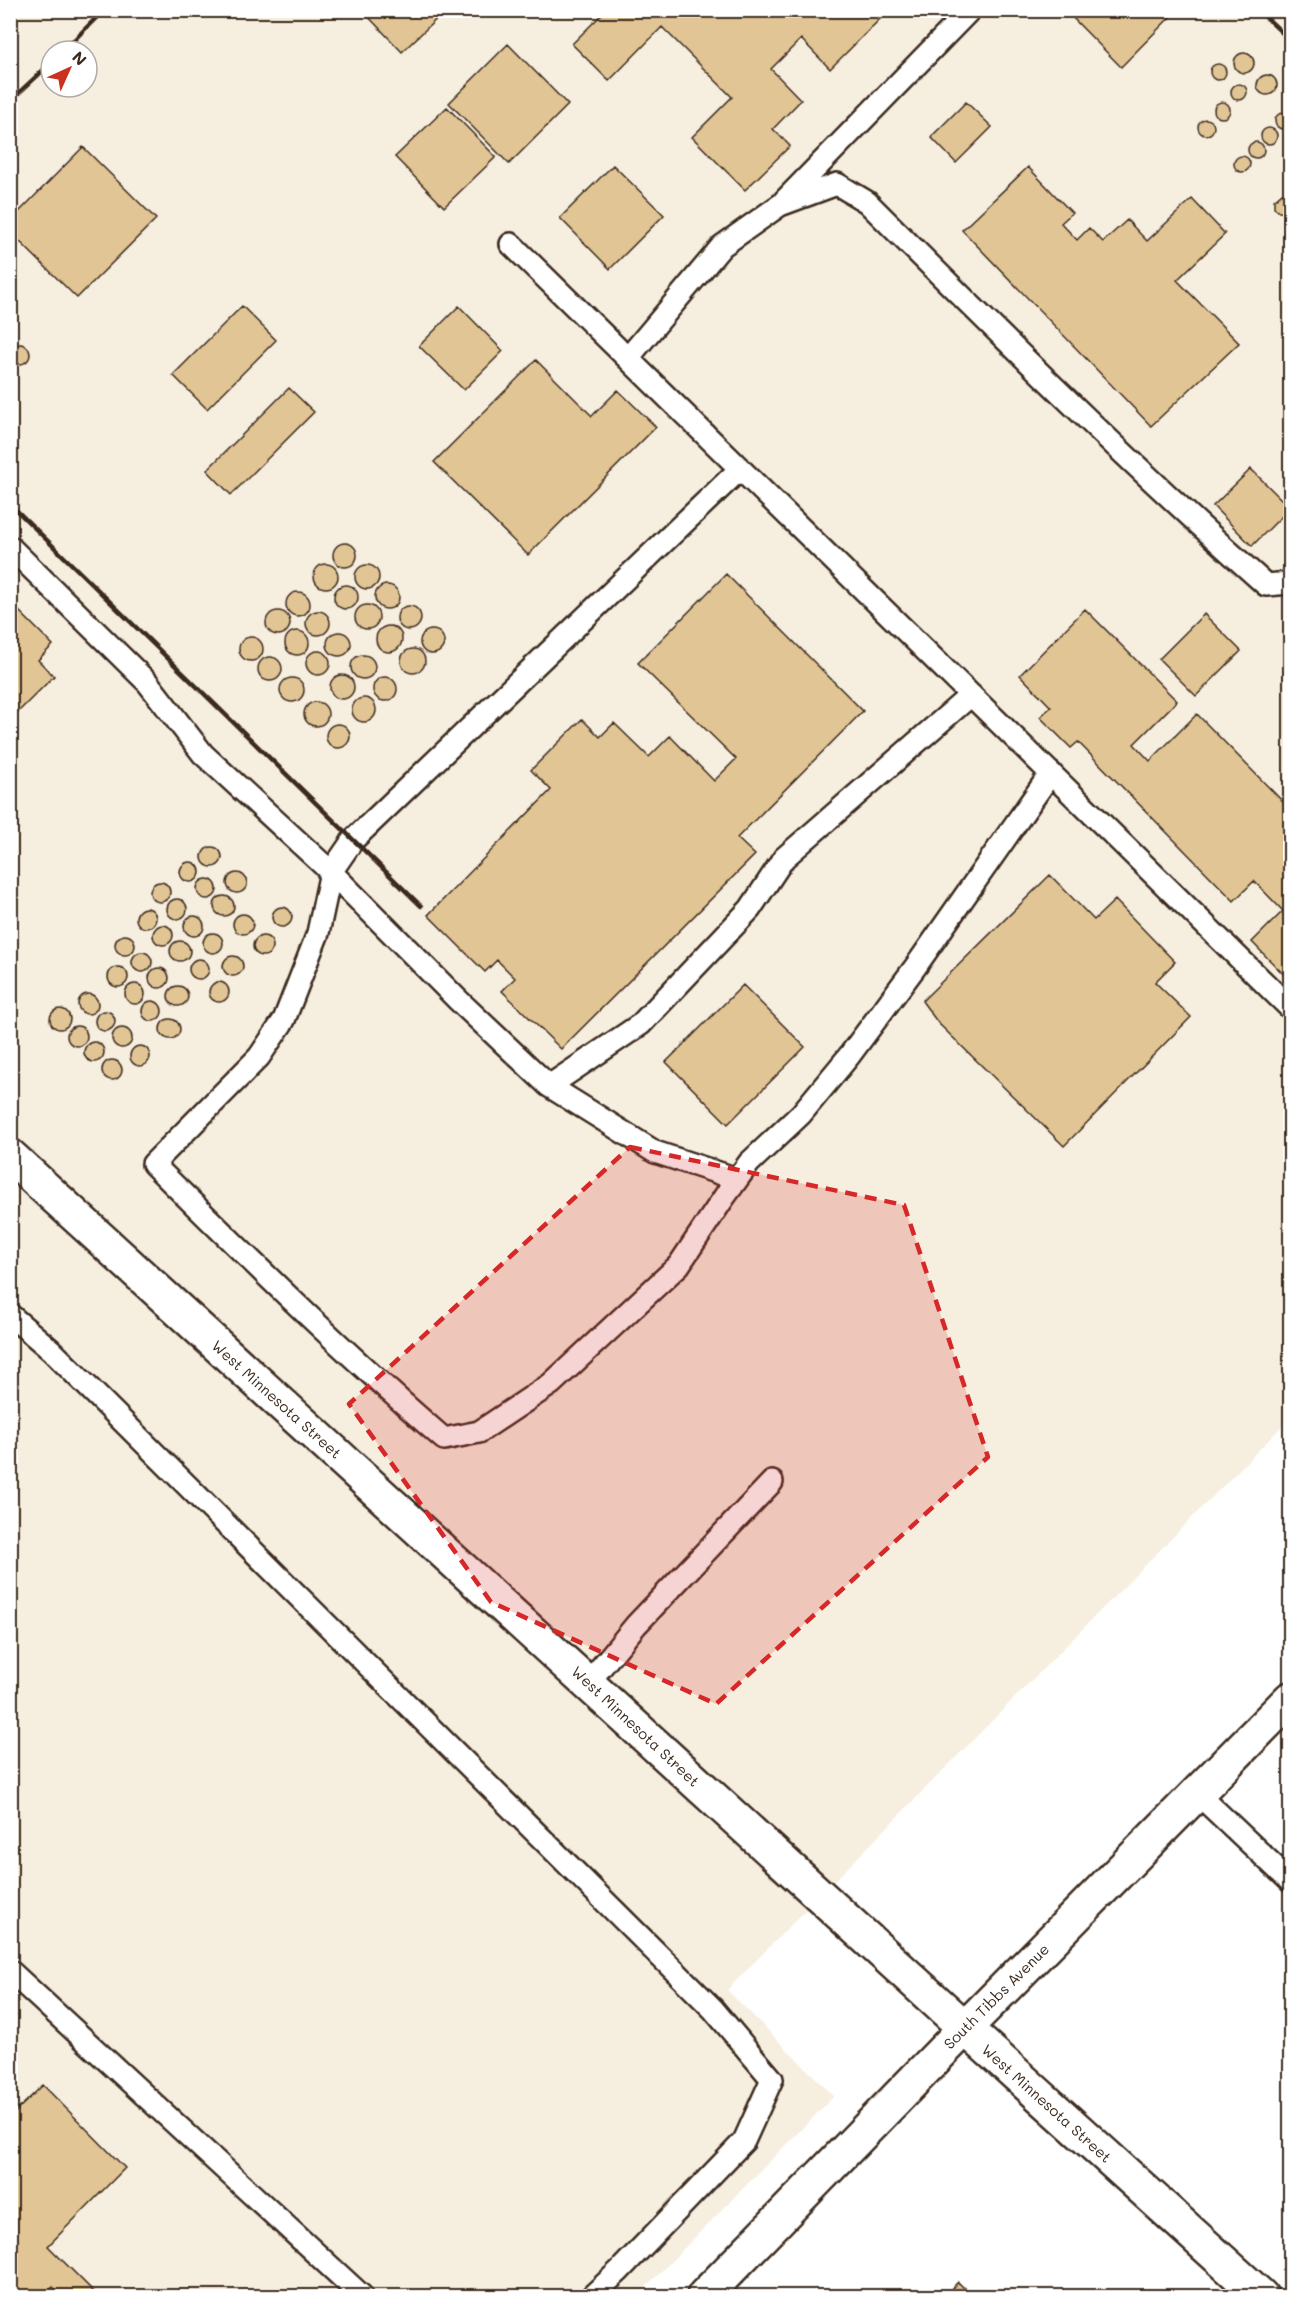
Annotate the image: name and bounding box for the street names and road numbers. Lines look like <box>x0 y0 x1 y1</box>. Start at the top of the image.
street label: West Minnesota Street <box>208 1335 346 1463</box>
street label: West Minnesota Street <box>568 1661 704 1791</box>
street label: South Tibbs Avenue <box>939 1939 1053 2053</box>
street label: West Minnesota Street <box>978 2039 1116 2167</box>

